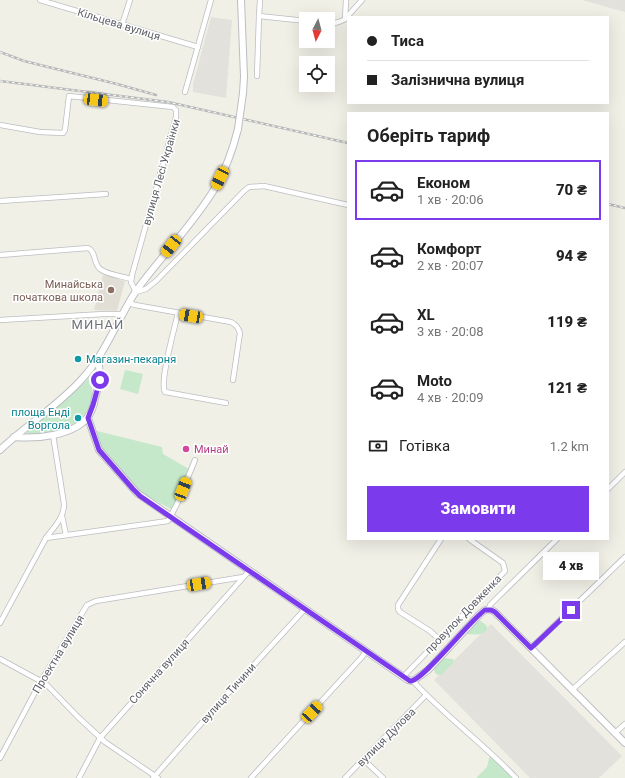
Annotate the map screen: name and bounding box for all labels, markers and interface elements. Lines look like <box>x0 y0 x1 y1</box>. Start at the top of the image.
street label: Кільцева вулиця <box>76 6 162 43</box>
north arrow <box>299 12 335 48</box>
map controls <box>299 12 335 92</box>
text: Тиса <box>391 32 424 50</box>
button: locate <box>299 56 335 92</box>
text: Залізнична вулиця <box>391 71 524 89</box>
car <box>83 93 109 107</box>
street label: вулиця Лесі Українки <box>140 118 183 227</box>
text: Оберіть тариф <box>367 125 490 146</box>
car <box>209 165 231 191</box>
icon: car <box>369 172 405 208</box>
text: Економ <box>417 174 470 192</box>
text: 70 ₴ <box>556 181 587 199</box>
text: 1 хв · 20:06 <box>417 192 484 207</box>
car <box>159 233 183 259</box>
icon: car <box>369 238 405 274</box>
text: Комфорт <box>417 240 481 258</box>
text: 94 ₴ <box>556 247 587 265</box>
text: 2 хв · 20:07 <box>417 258 484 273</box>
place label: Минайська початкова школа <box>13 278 103 304</box>
marker: Минайська початкова школа <box>106 285 116 295</box>
icon: car <box>369 304 405 340</box>
text: XL <box>417 306 435 324</box>
car <box>178 308 204 324</box>
text: 119 ₴ <box>547 313 587 331</box>
district label: МИНАЙ <box>72 317 124 332</box>
text: 3 хв · 20:08 <box>417 324 484 339</box>
place label: Магазин-пекарня <box>86 353 176 366</box>
marker: Магазин-пекарня <box>73 354 83 364</box>
icon: car <box>369 370 405 406</box>
route start <box>91 371 109 389</box>
text: Moto <box>417 372 452 390</box>
text: 121 ₴ <box>547 379 587 397</box>
text: 4 хв · 20:09 <box>417 390 484 405</box>
place label: площа Енді Воргола <box>11 406 70 432</box>
marker: площа Енді Воргола <box>73 413 83 423</box>
icon: cash <box>367 435 389 457</box>
text: Готівка <box>399 437 450 455</box>
text: 1.2 km <box>550 439 589 454</box>
place label: Минай <box>194 443 229 456</box>
marker: Минай <box>181 444 191 454</box>
car <box>173 476 193 502</box>
button: Замовити <box>367 486 589 532</box>
callout: 4 хв <box>543 552 599 580</box>
text: 4 хв <box>559 558 583 573</box>
street label: провулок Довженка <box>422 572 504 656</box>
car <box>186 576 212 592</box>
route end <box>562 601 580 619</box>
street label: Проектна вулиця <box>30 613 87 696</box>
street label: Сонячна вулиця <box>127 636 192 707</box>
street label: вулиця Тичини <box>198 661 259 726</box>
car <box>299 699 325 725</box>
street label: вулиця Дулова <box>354 705 418 769</box>

